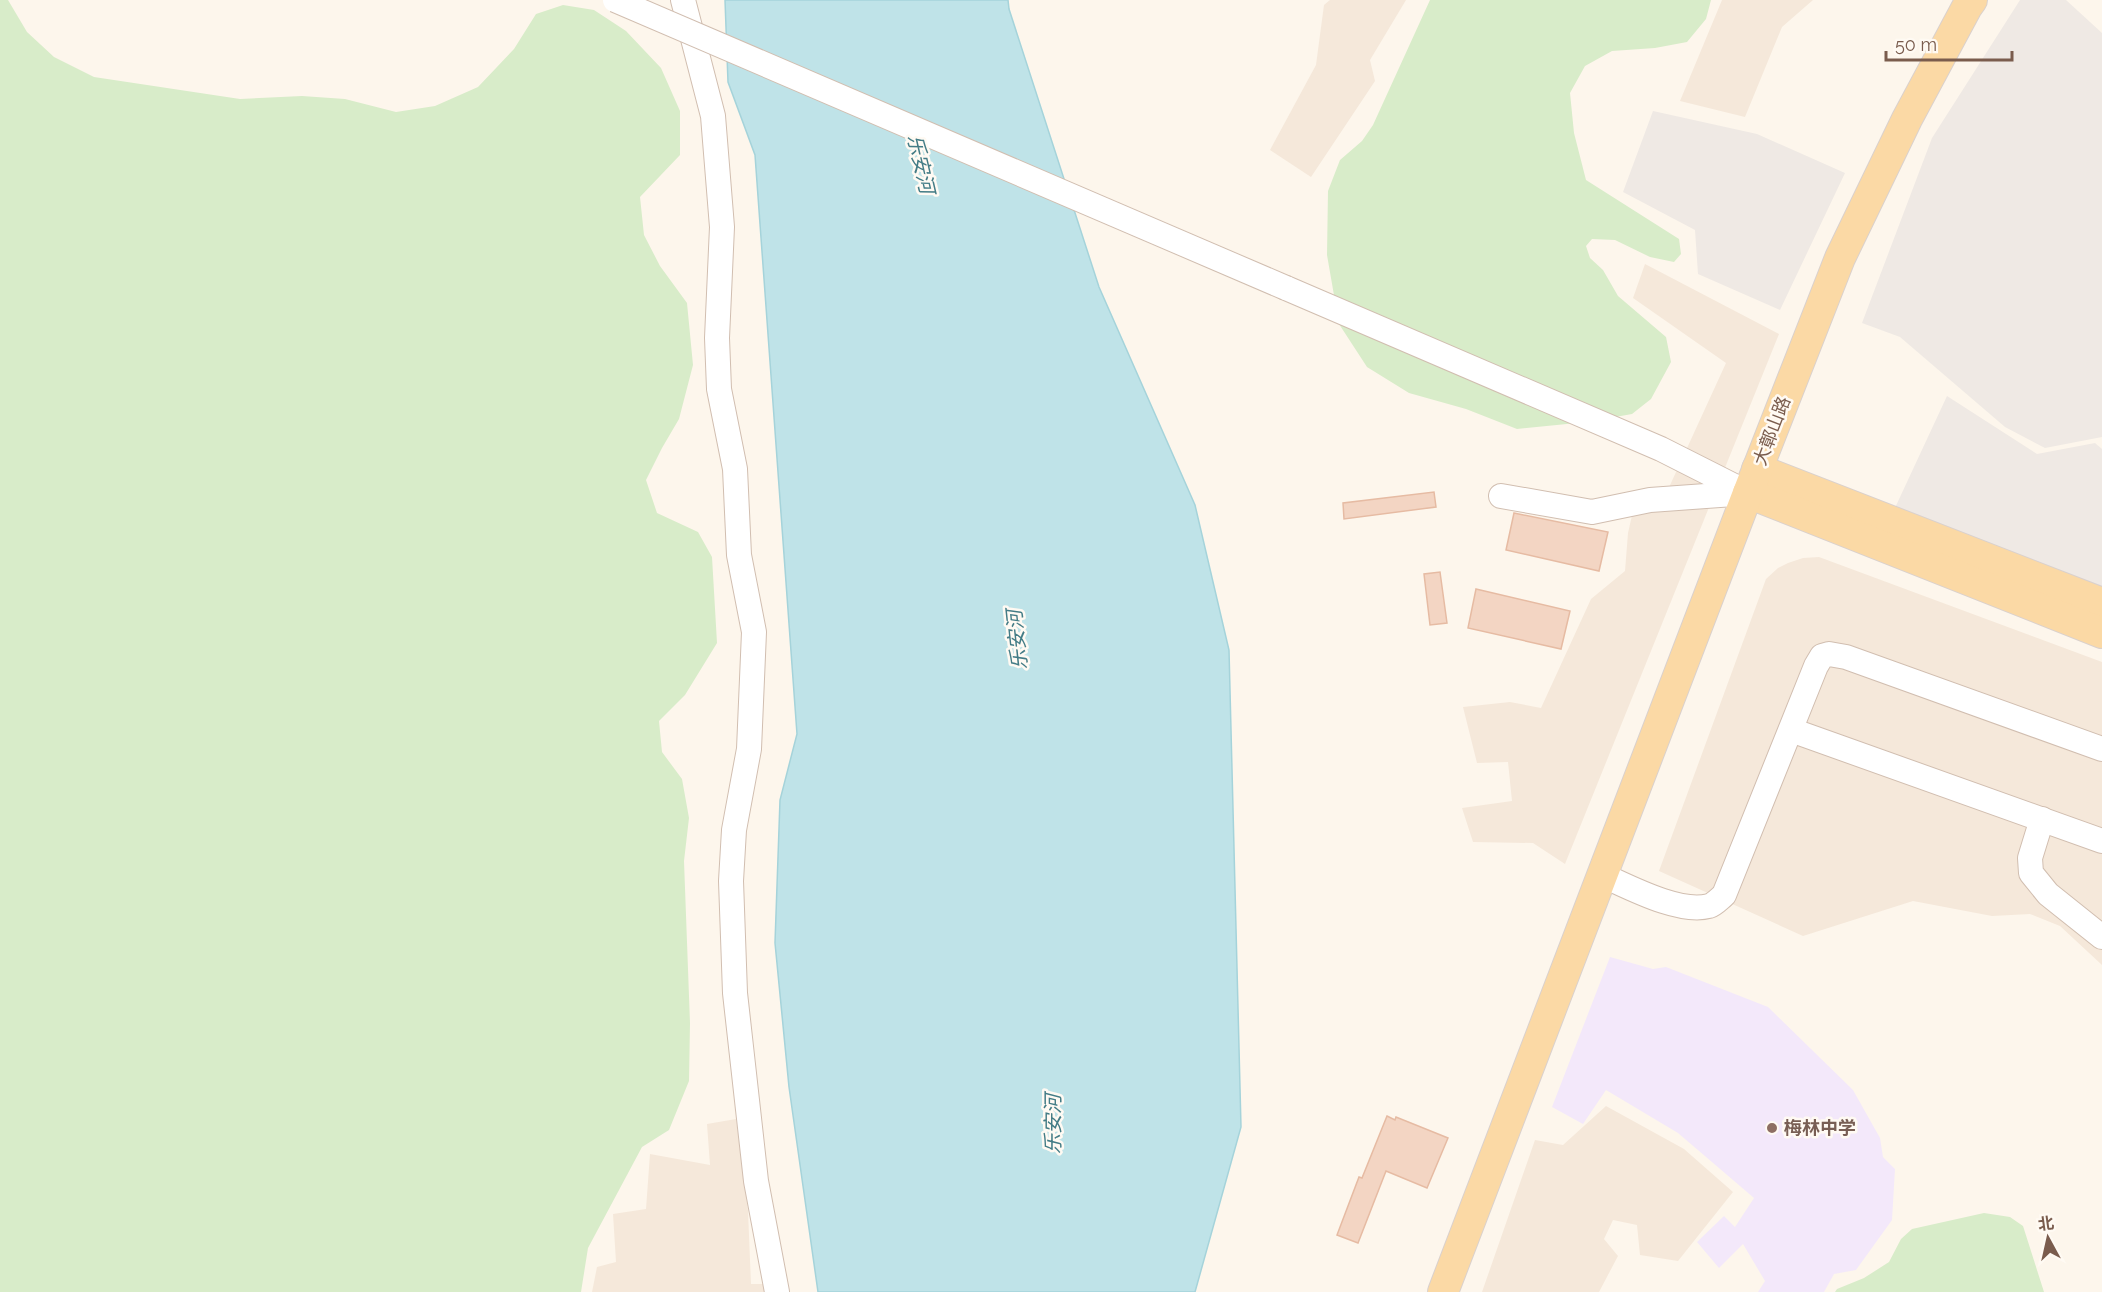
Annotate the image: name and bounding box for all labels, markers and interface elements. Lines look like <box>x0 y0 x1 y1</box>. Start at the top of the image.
scale bar <box>1886 24 2012 62</box>
text: 50 m <box>1895 34 1937 55</box>
water label: 乐安河 <box>903 132 940 200</box>
street label: 大鄣山路 <box>1749 393 1794 468</box>
water label: 乐安河 <box>1002 605 1032 671</box>
water label: 乐安河 <box>1041 1090 1065 1154</box>
place label: 梅林中学 <box>1784 1117 1856 1138</box>
marker: 梅林中学 <box>1765 1121 1779 1135</box>
north arrow <box>2018 1208 2078 1268</box>
text: 北 <box>2037 1213 2055 1234</box>

